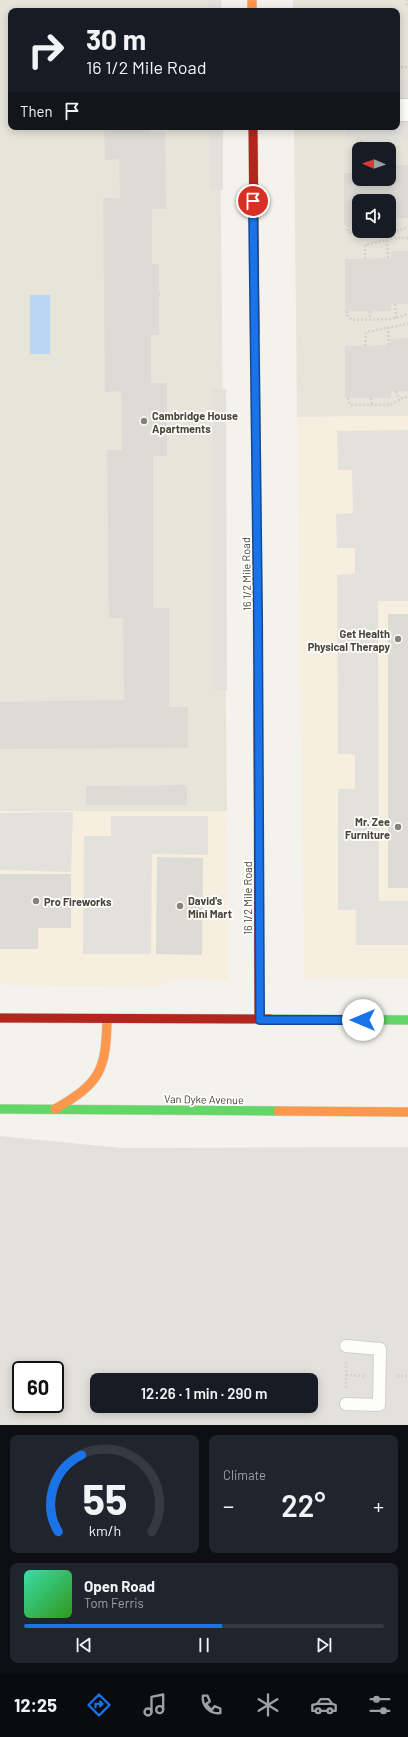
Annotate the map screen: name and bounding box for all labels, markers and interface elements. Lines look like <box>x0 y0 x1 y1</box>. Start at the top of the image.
text: 30 m <box>86 22 146 56</box>
icon: right <box>20 24 72 76</box>
text: 16 1/2 Mile Road <box>86 56 207 78</box>
icon: arrive <box>61 100 83 122</box>
text: Then <box>20 102 53 120</box>
north arrow <box>352 142 396 186</box>
map controls <box>352 142 396 238</box>
pin <box>236 184 270 218</box>
icon: arrive <box>242 190 264 212</box>
button: sound <box>352 194 396 238</box>
place label: Cambridge House Apartments <box>152 409 238 435</box>
marker: Cambridge House Apartments <box>139 416 149 426</box>
street label: 16 1/2 Mile Road <box>239 537 253 611</box>
place label: Get Health Physical Therapy <box>308 627 390 653</box>
marker: Get Health Physical Therapy <box>393 634 403 644</box>
place label: Mr. Zee Furniture <box>345 815 390 841</box>
marker: Mr. Zee Furniture <box>393 822 403 832</box>
street label: 16 1/2 Mile Road <box>241 861 254 935</box>
place label: David's Mini Mart <box>188 894 232 920</box>
place label: Pro Fireworks <box>44 895 112 908</box>
marker: Pro Fireworks <box>31 896 41 906</box>
marker: David's Mini Mart <box>175 901 185 911</box>
position arrow <box>342 999 384 1041</box>
street label: Van Dyke Avenue <box>164 1092 244 1106</box>
speed limit sign: 60 <box>12 1361 64 1413</box>
text: 12:26 · 1 min · 290 m <box>141 1384 267 1402</box>
text: Climate <box>223 1467 266 1483</box>
text: 55 <box>82 1473 127 1523</box>
text: 22° <box>281 1487 326 1523</box>
text: − <box>223 1492 234 1518</box>
text: + <box>373 1492 384 1518</box>
text: km/h <box>88 1522 121 1539</box>
text: Open Road <box>84 1577 155 1595</box>
text: Tom Ferris <box>84 1595 144 1611</box>
icon: previous <box>73 1634 95 1656</box>
icon: pause <box>193 1634 215 1656</box>
icon: next <box>313 1634 335 1656</box>
icon: directions <box>85 1691 113 1719</box>
icon: music <box>141 1691 169 1719</box>
icon: phone <box>197 1691 225 1719</box>
icon: climate <box>254 1691 282 1719</box>
icon: car <box>310 1691 338 1719</box>
icon: filters <box>366 1691 394 1719</box>
text: 12:25 <box>14 1694 57 1716</box>

